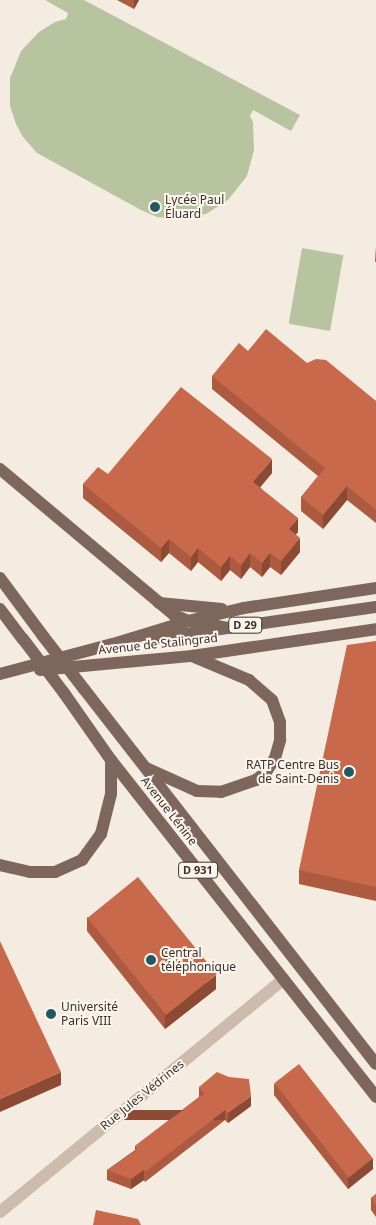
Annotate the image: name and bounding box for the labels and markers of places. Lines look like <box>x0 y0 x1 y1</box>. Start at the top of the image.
place label: Lycée Paul Éluard <box>165 193 224 221</box>
marker: Lycée Paul Éluard <box>149 201 161 213</box>
place label: RATP Centre Bus de Saint-Denis <box>246 758 339 786</box>
marker: RATP Centre Bus de Saint-Denis <box>343 766 355 778</box>
place label: Central téléphonique <box>161 946 236 974</box>
marker: Central téléphonique <box>145 954 157 966</box>
place label: Université Paris VIII <box>61 1000 118 1028</box>
marker: Université Paris VIII <box>45 1008 57 1020</box>

